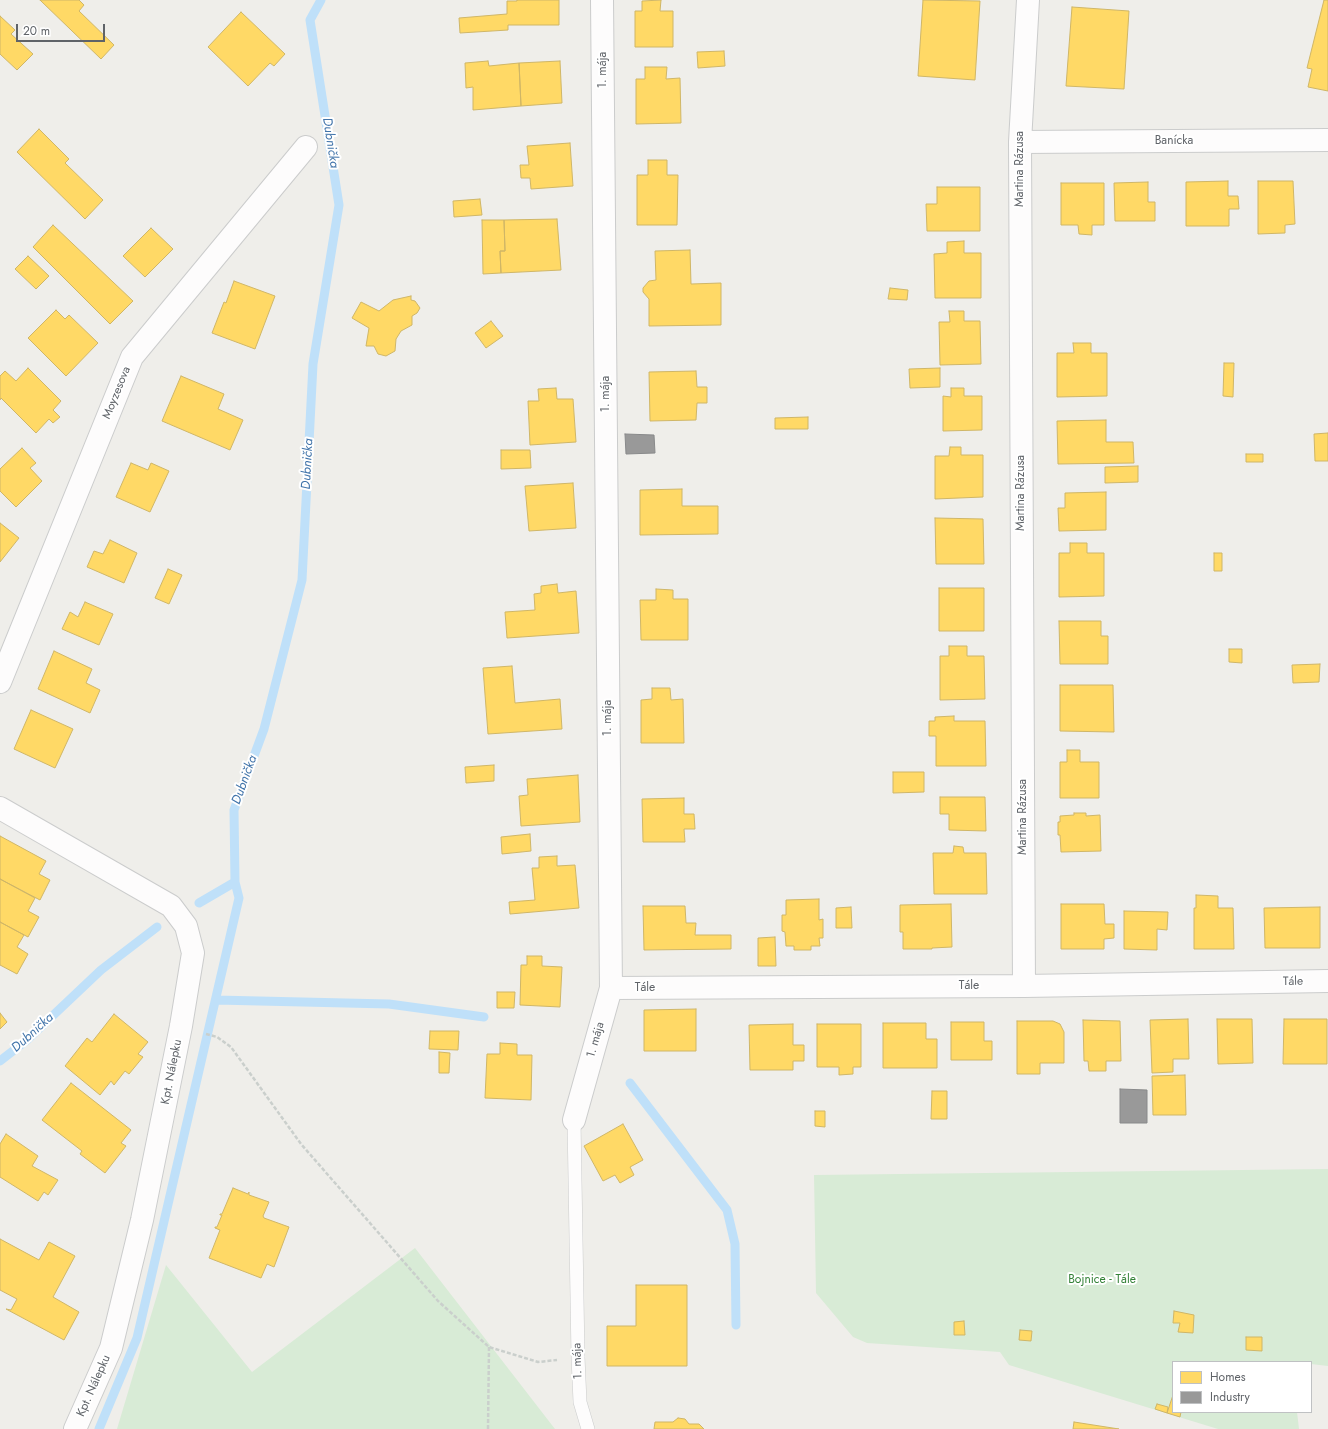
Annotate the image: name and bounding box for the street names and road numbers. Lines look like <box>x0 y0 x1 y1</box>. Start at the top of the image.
street label: 1. mája <box>596 52 610 88</box>
street label: Martina Rázusa <box>1013 131 1027 207</box>
street label: Banícka <box>1155 134 1193 148</box>
street label: Moyzesova <box>100 365 134 421</box>
street label: 1. mája <box>599 376 613 412</box>
street label: Martina Rázusa <box>1014 455 1028 531</box>
street label: 1. mája <box>601 700 615 736</box>
street label: Martina Rázusa <box>1016 779 1030 855</box>
street label: Tále <box>1283 975 1303 989</box>
street label: Tále <box>959 979 979 993</box>
street label: Tále <box>635 981 655 995</box>
street label: 1. mája <box>584 1020 608 1060</box>
street label: Kpt. Nálepku <box>159 1038 185 1106</box>
street label: 1. mája <box>570 1342 586 1380</box>
street label: Kpt. Nálepku <box>74 1353 114 1419</box>

